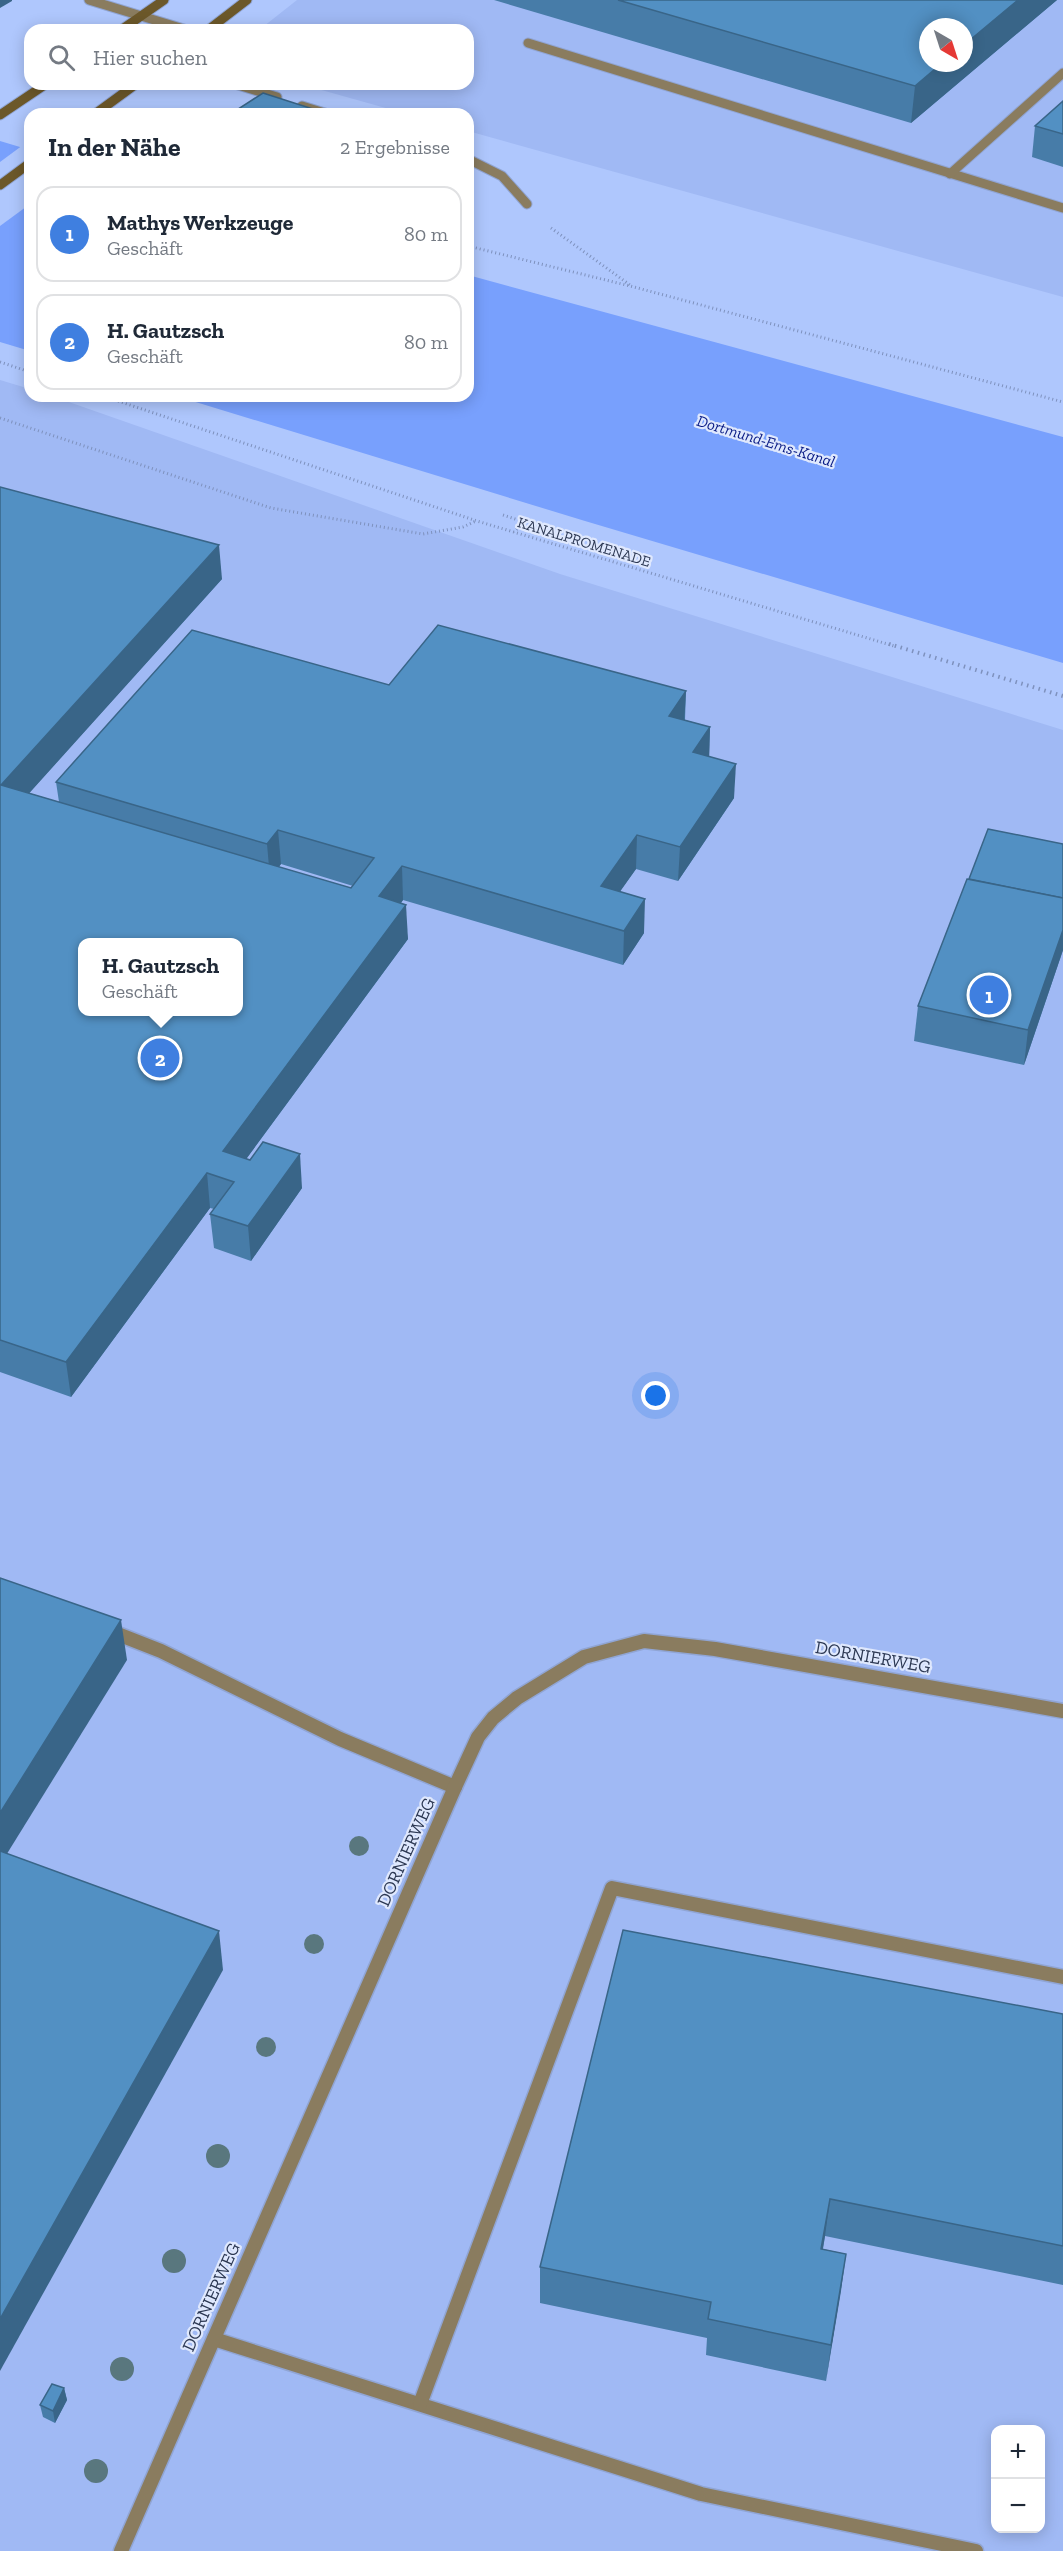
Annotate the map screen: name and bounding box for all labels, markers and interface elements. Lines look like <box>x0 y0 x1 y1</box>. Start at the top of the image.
north arrow <box>919 18 973 72</box>
search box <box>24 24 474 90</box>
icon: search <box>45 41 78 74</box>
text: Hier suchen <box>93 44 207 71</box>
text: In der Nähe <box>48 131 180 163</box>
text: 2 Ergebnisse <box>340 135 450 159</box>
text: Mathys Werkzeuge <box>107 209 294 236</box>
text: 1 <box>65 222 74 246</box>
text: 80 m <box>404 222 448 246</box>
text: Geschäft <box>107 236 183 260</box>
text: H. Gautzsch <box>107 317 224 344</box>
text: 2 <box>64 330 75 354</box>
text: 80 m <box>404 330 448 354</box>
text: Geschäft <box>107 344 183 368</box>
water label: Dortmund-Ems-Kanal <box>695 411 838 471</box>
street label: KANALPROMENADE <box>515 513 653 571</box>
popup <box>78 938 243 1016</box>
text: H. Gautzsch <box>102 952 219 979</box>
pin: 1 <box>970 972 1008 1018</box>
text: Geschäft <box>102 979 178 1003</box>
pin: 2 <box>140 1036 180 1080</box>
your location <box>641 1381 670 1410</box>
street label: DORNIERWEG <box>814 1636 932 1678</box>
street label: DORNIERWEG <box>372 1794 440 1910</box>
street label: DORNIERWEG <box>177 2239 245 2355</box>
map controls <box>991 2425 1045 2533</box>
button: + <box>991 2425 1045 2479</box>
button: − <box>991 2479 1045 2533</box>

